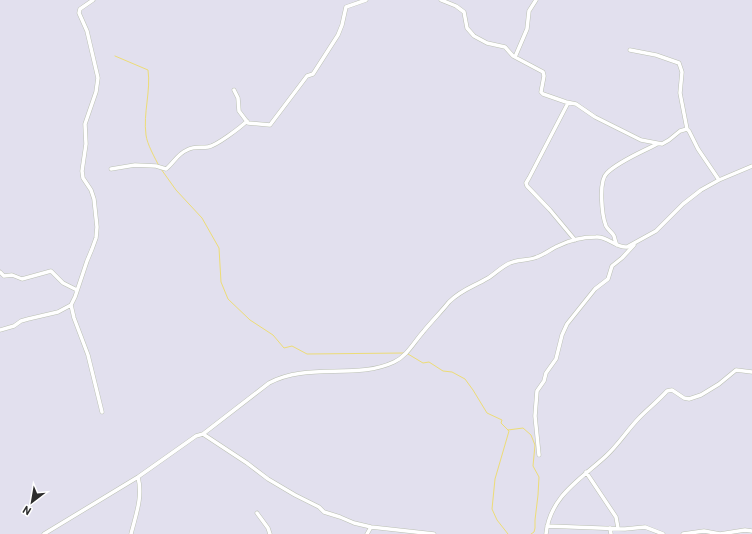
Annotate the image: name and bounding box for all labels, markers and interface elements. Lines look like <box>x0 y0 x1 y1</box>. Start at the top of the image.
north arrow <box>12 482 52 522</box>
text: N <box>20 504 33 518</box>

